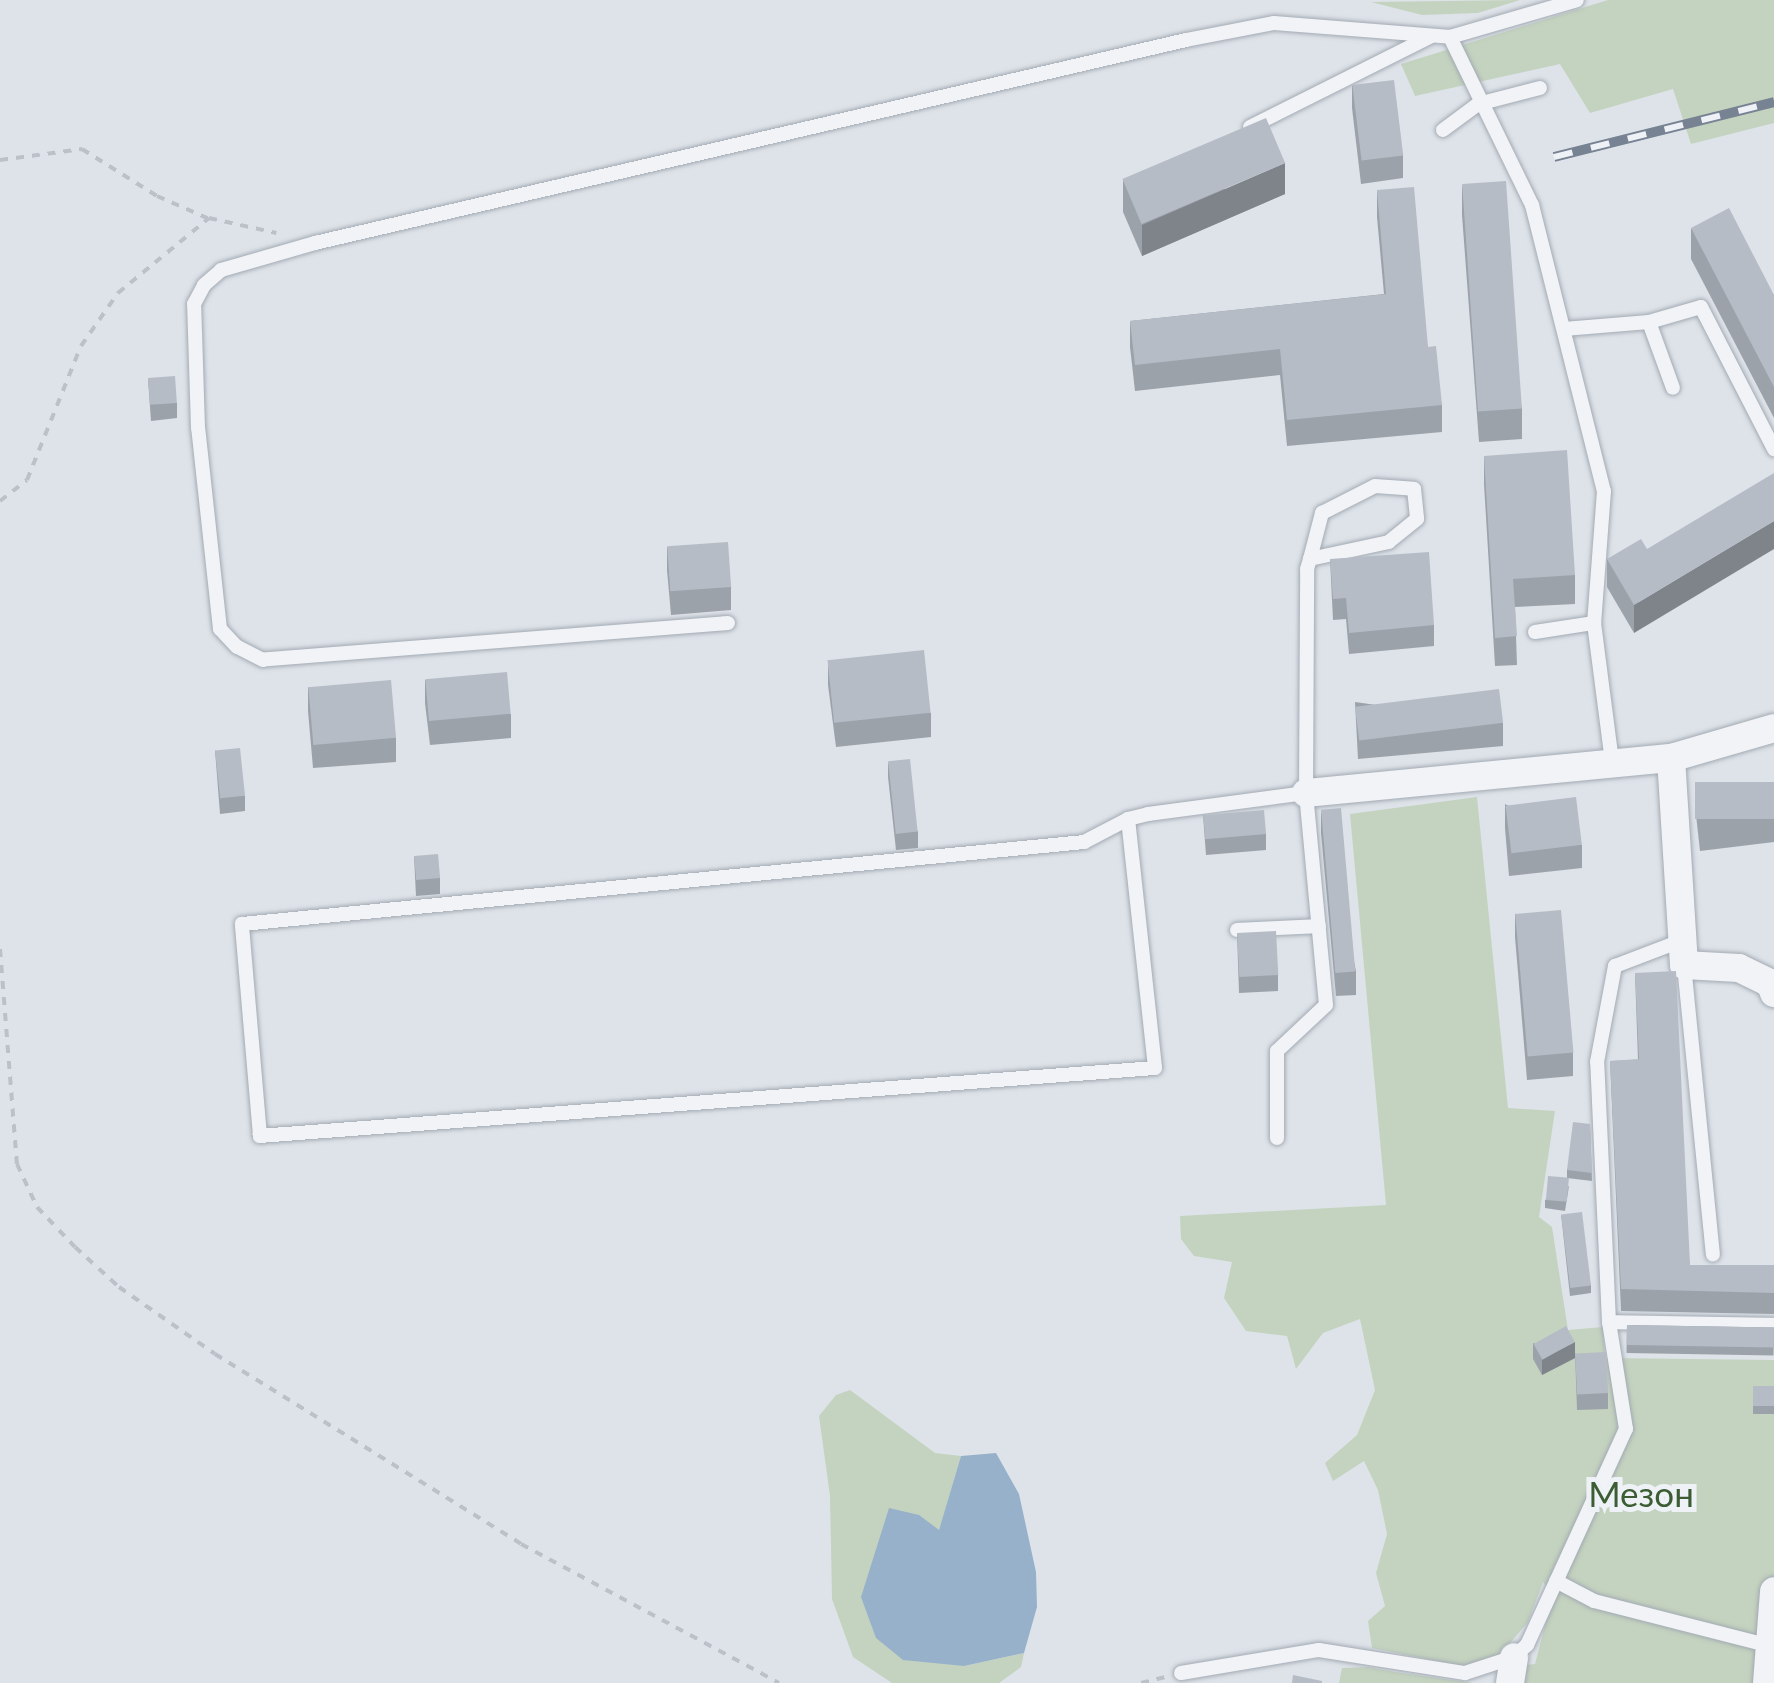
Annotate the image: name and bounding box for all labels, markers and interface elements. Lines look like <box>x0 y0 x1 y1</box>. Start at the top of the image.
park label: Мезон <box>1588 1472 1694 1514</box>

